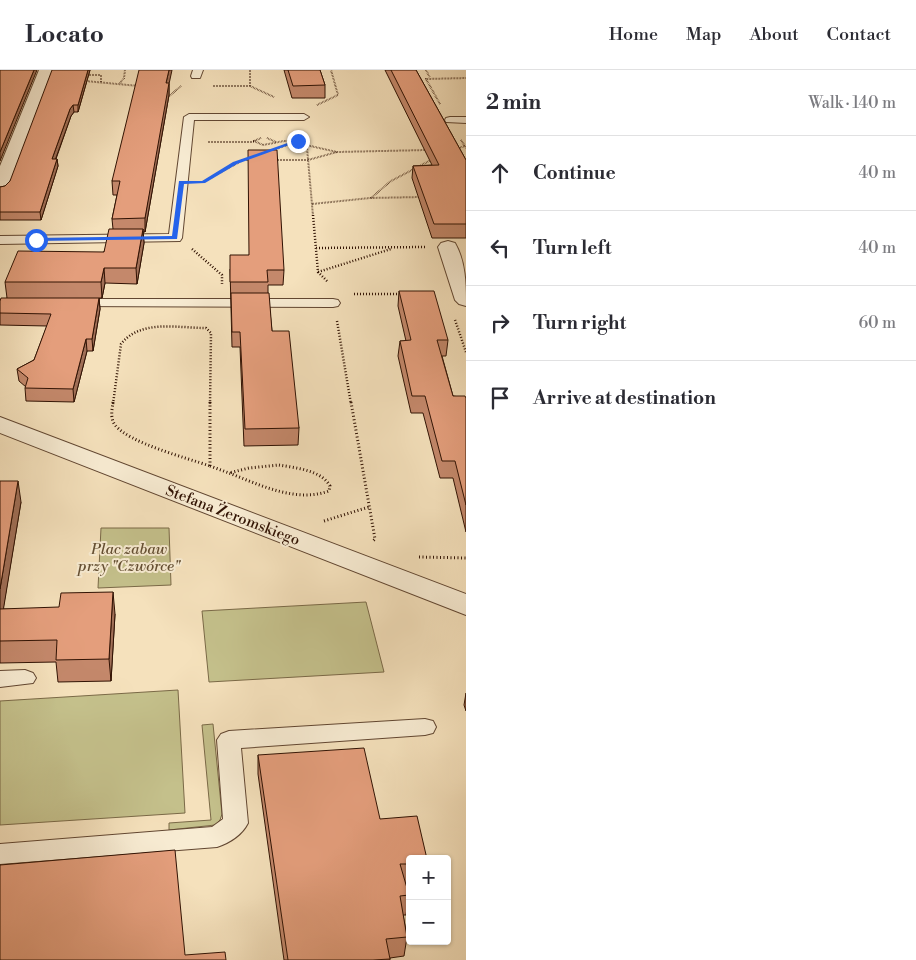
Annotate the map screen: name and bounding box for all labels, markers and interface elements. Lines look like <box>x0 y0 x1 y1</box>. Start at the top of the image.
text: Locato <box>25 20 104 50</box>
text: Home <box>609 23 658 46</box>
text: Map <box>686 23 722 46</box>
text: About <box>750 23 799 46</box>
text: Contact <box>827 23 891 46</box>
text: 2 min <box>486 90 541 116</box>
text: Walk · 140 m <box>808 93 896 113</box>
route end <box>287 130 310 153</box>
icon: ahead <box>486 159 514 187</box>
text: Continue <box>533 161 616 185</box>
text: 40 m <box>859 163 896 183</box>
route start <box>25 229 48 252</box>
icon: left <box>486 234 514 262</box>
text: Turn left <box>533 236 612 260</box>
text: 40 m <box>859 238 896 258</box>
icon: right <box>486 309 514 337</box>
text: Turn right <box>533 311 626 335</box>
text: 60 m <box>858 313 896 333</box>
icon: arrive <box>486 384 514 412</box>
text: Arrive at destination <box>533 386 716 410</box>
street label: Stefana Żeromskiego <box>163 480 303 550</box>
park label: Plac zabaw przy "Czwórce" <box>76 540 181 576</box>
map controls <box>406 855 451 945</box>
button: + <box>406 855 451 900</box>
button: − <box>406 900 451 945</box>

